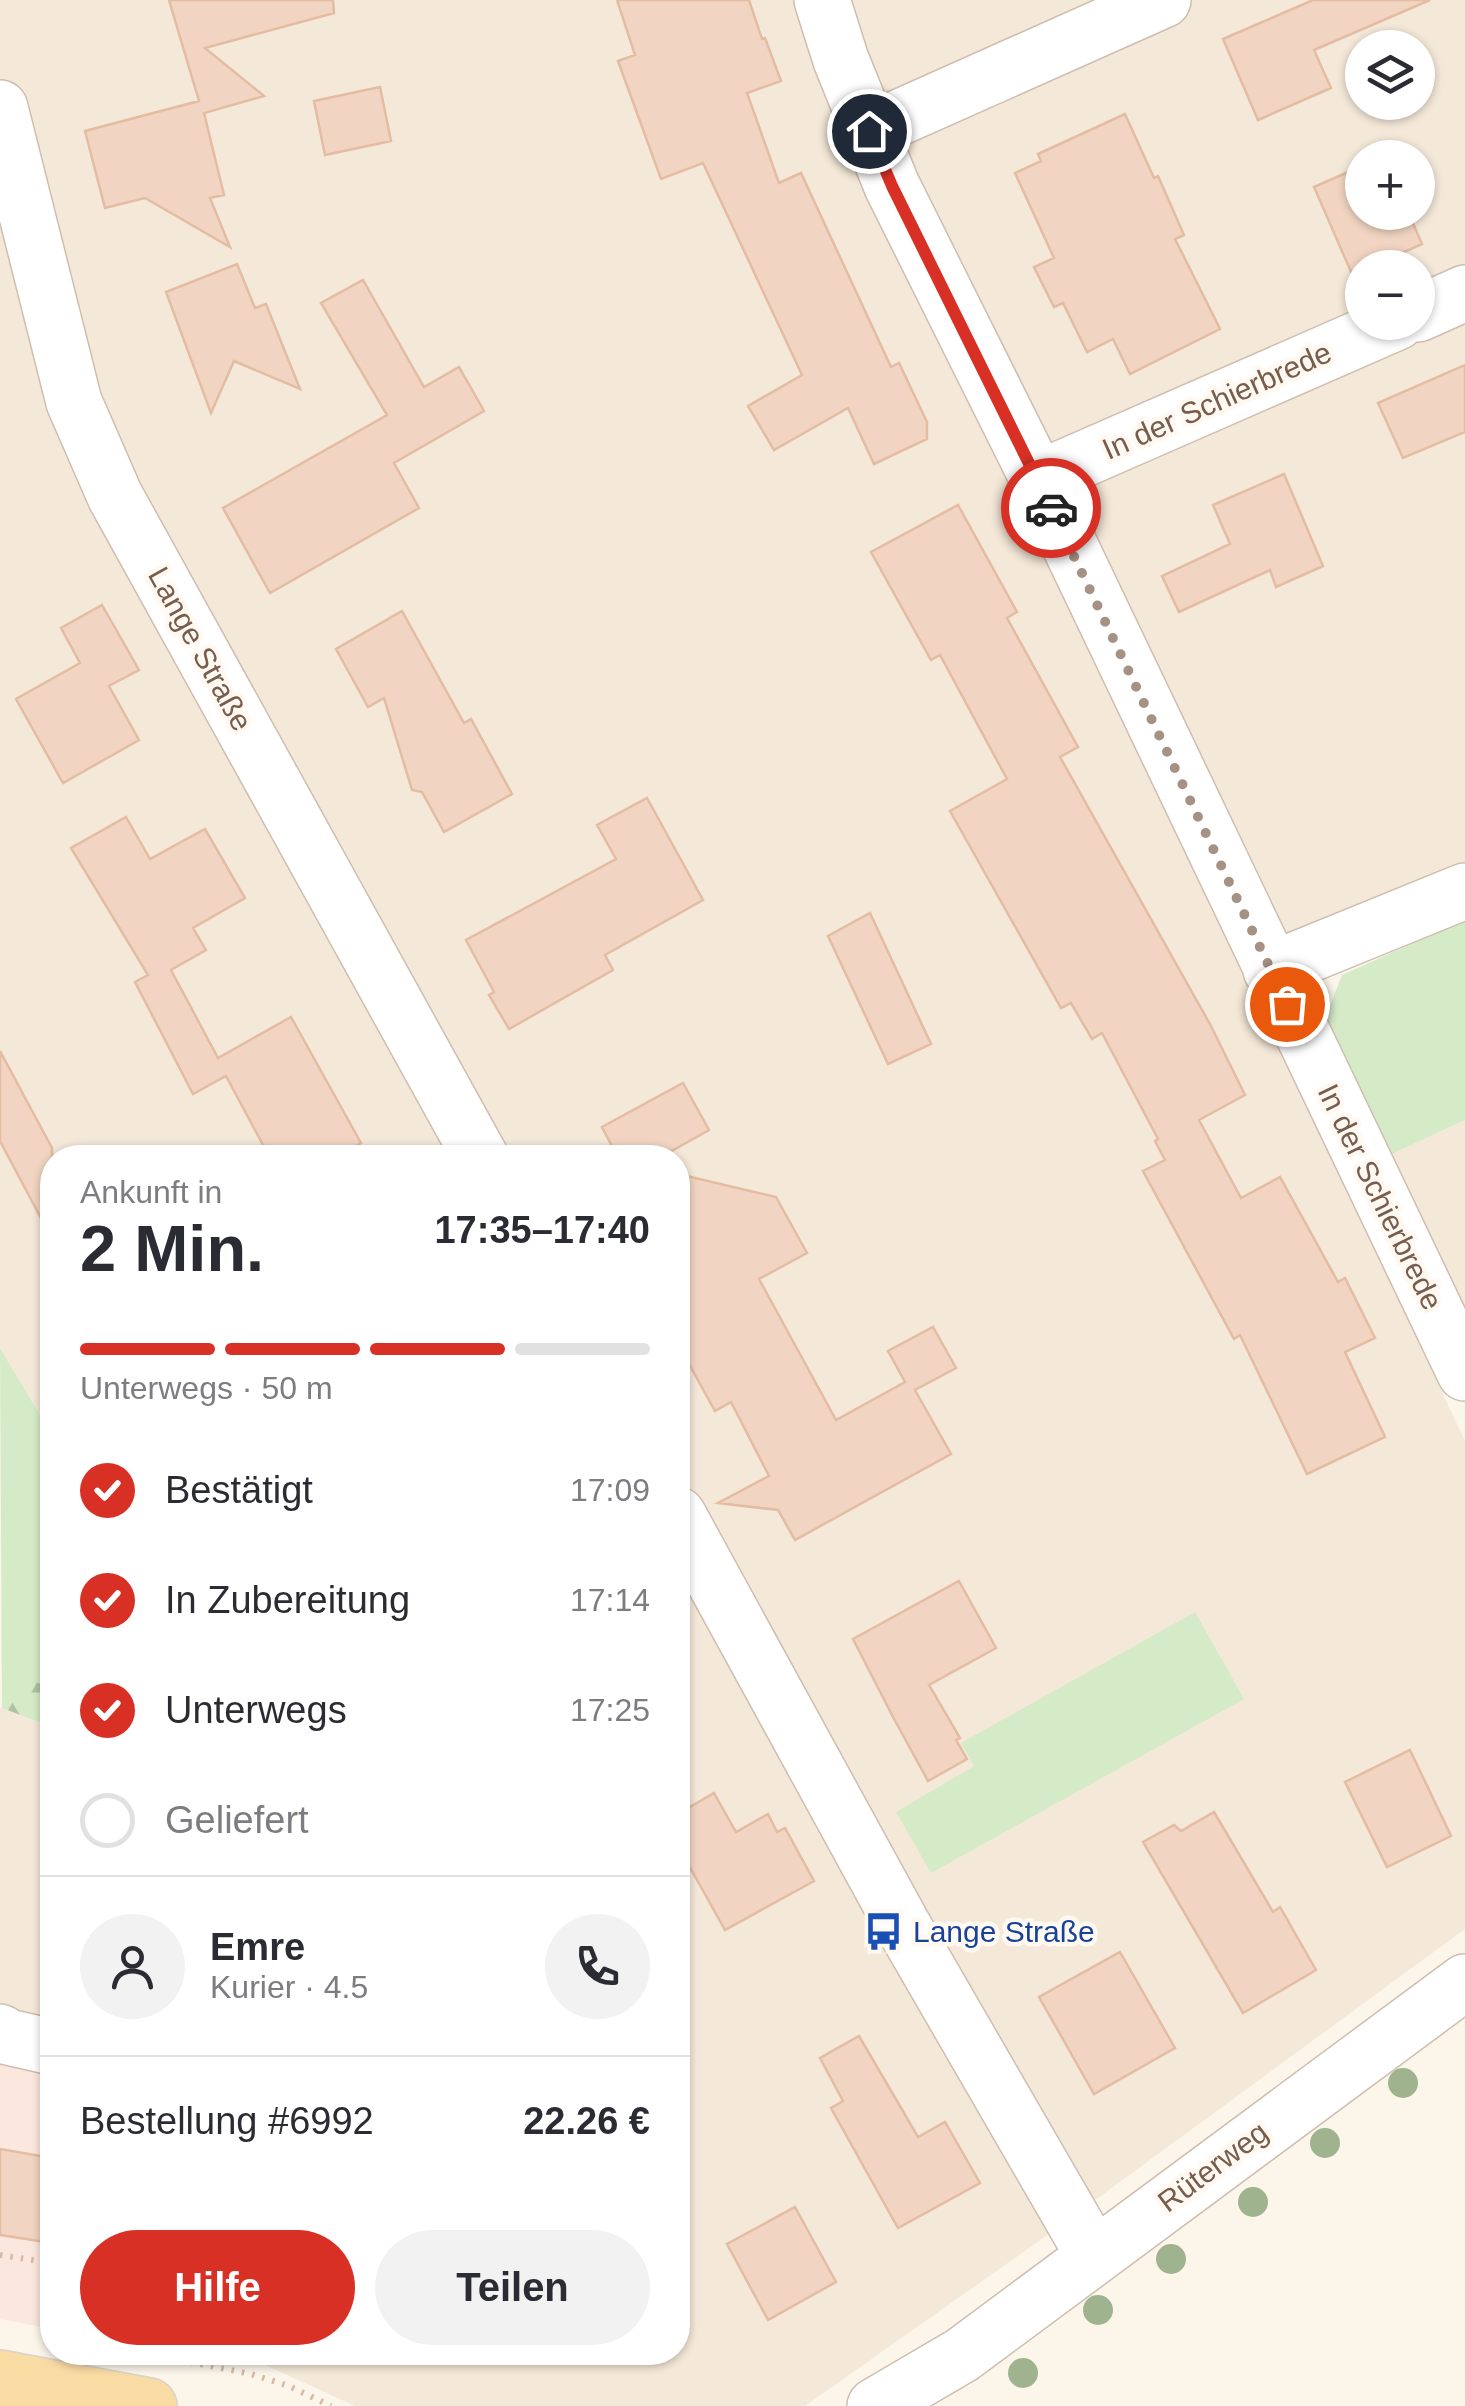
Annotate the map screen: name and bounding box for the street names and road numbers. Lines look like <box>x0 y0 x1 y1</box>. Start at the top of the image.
street label: In der Schierbrede <box>1097 335 1336 466</box>
street label: Lange Straße <box>142 561 259 736</box>
street label: In der Schierbrede <box>1312 1079 1449 1315</box>
street label: Rüterweg <box>1151 2115 1274 2218</box>

